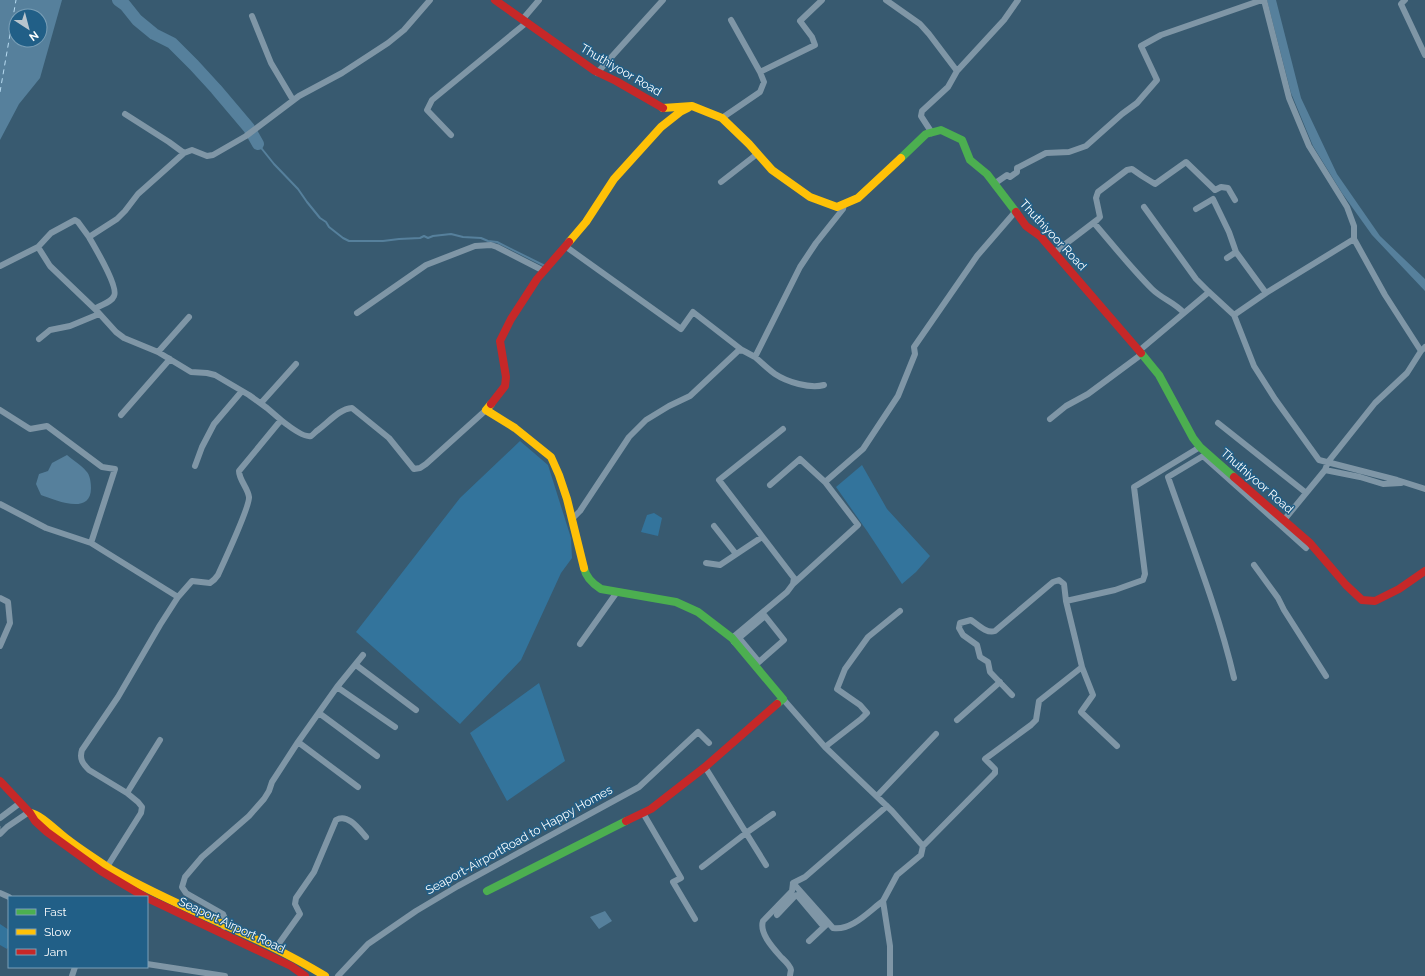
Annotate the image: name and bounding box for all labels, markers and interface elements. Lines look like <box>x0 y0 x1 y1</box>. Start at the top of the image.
north arrow <box>8 8 48 48</box>
text: N <box>26 28 41 43</box>
street label: Thuthiyoor Road <box>578 41 664 99</box>
street label: Thuthiyoor Road <box>1017 197 1089 273</box>
street label: Thuthiyoor Road <box>1218 446 1296 516</box>
street label: Seaport-AirportRoad to Happy Homes <box>423 783 615 897</box>
street label: Seaport Airport Road <box>177 894 287 956</box>
legend <box>8 896 148 968</box>
text: Fast <box>44 905 67 919</box>
text: Slow <box>44 925 71 939</box>
text: Jam <box>44 945 67 959</box>

